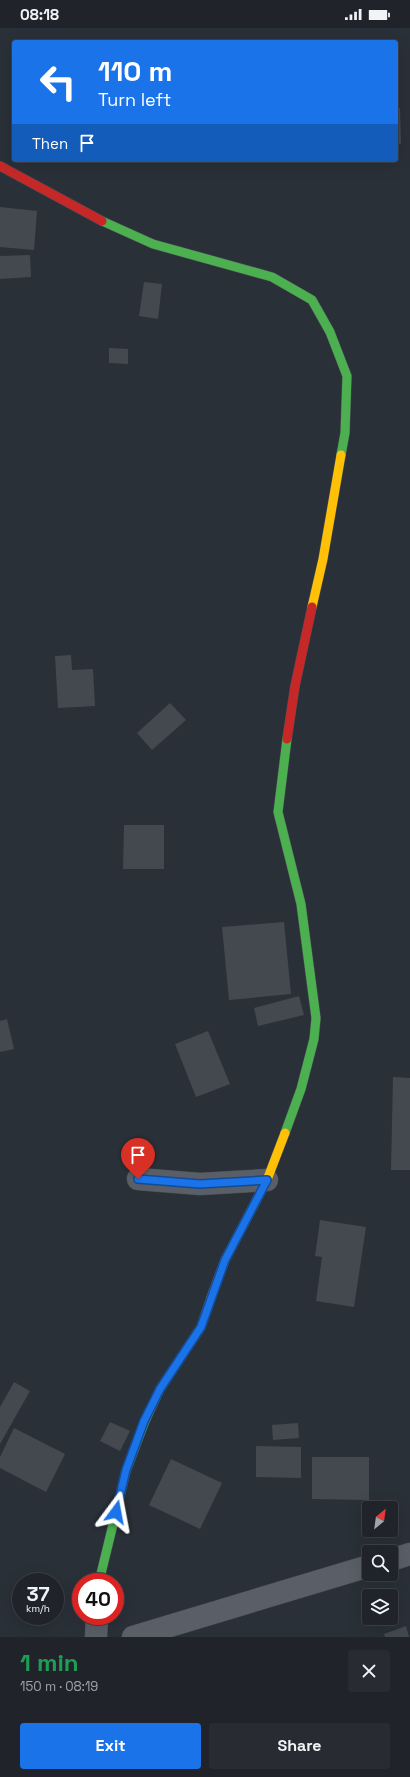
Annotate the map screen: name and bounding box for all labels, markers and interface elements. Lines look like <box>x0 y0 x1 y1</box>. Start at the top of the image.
text: 08:18 <box>20 5 59 24</box>
text: 110 m <box>98 53 172 89</box>
icon: left <box>32 56 84 108</box>
text: Turn left <box>98 88 171 111</box>
icon: arrive <box>76 132 98 154</box>
text: Then <box>32 134 68 153</box>
pin <box>121 1138 155 1179</box>
icon: arrive <box>127 1144 149 1166</box>
position arrow <box>95 1491 137 1533</box>
north arrow <box>362 1501 398 1537</box>
map controls <box>362 1501 398 1625</box>
button: search <box>362 1545 398 1581</box>
speed limit sign: 40 <box>72 1573 124 1625</box>
text: 37 <box>26 1581 50 1607</box>
button: layers <box>362 1589 398 1625</box>
text: km/h <box>26 1602 50 1615</box>
text: 1 min <box>20 1647 79 1678</box>
button: close <box>348 1650 390 1692</box>
text: 150 m · 08:19 <box>20 1678 98 1695</box>
button: Exit <box>20 1723 201 1769</box>
button: Share <box>209 1723 390 1769</box>

